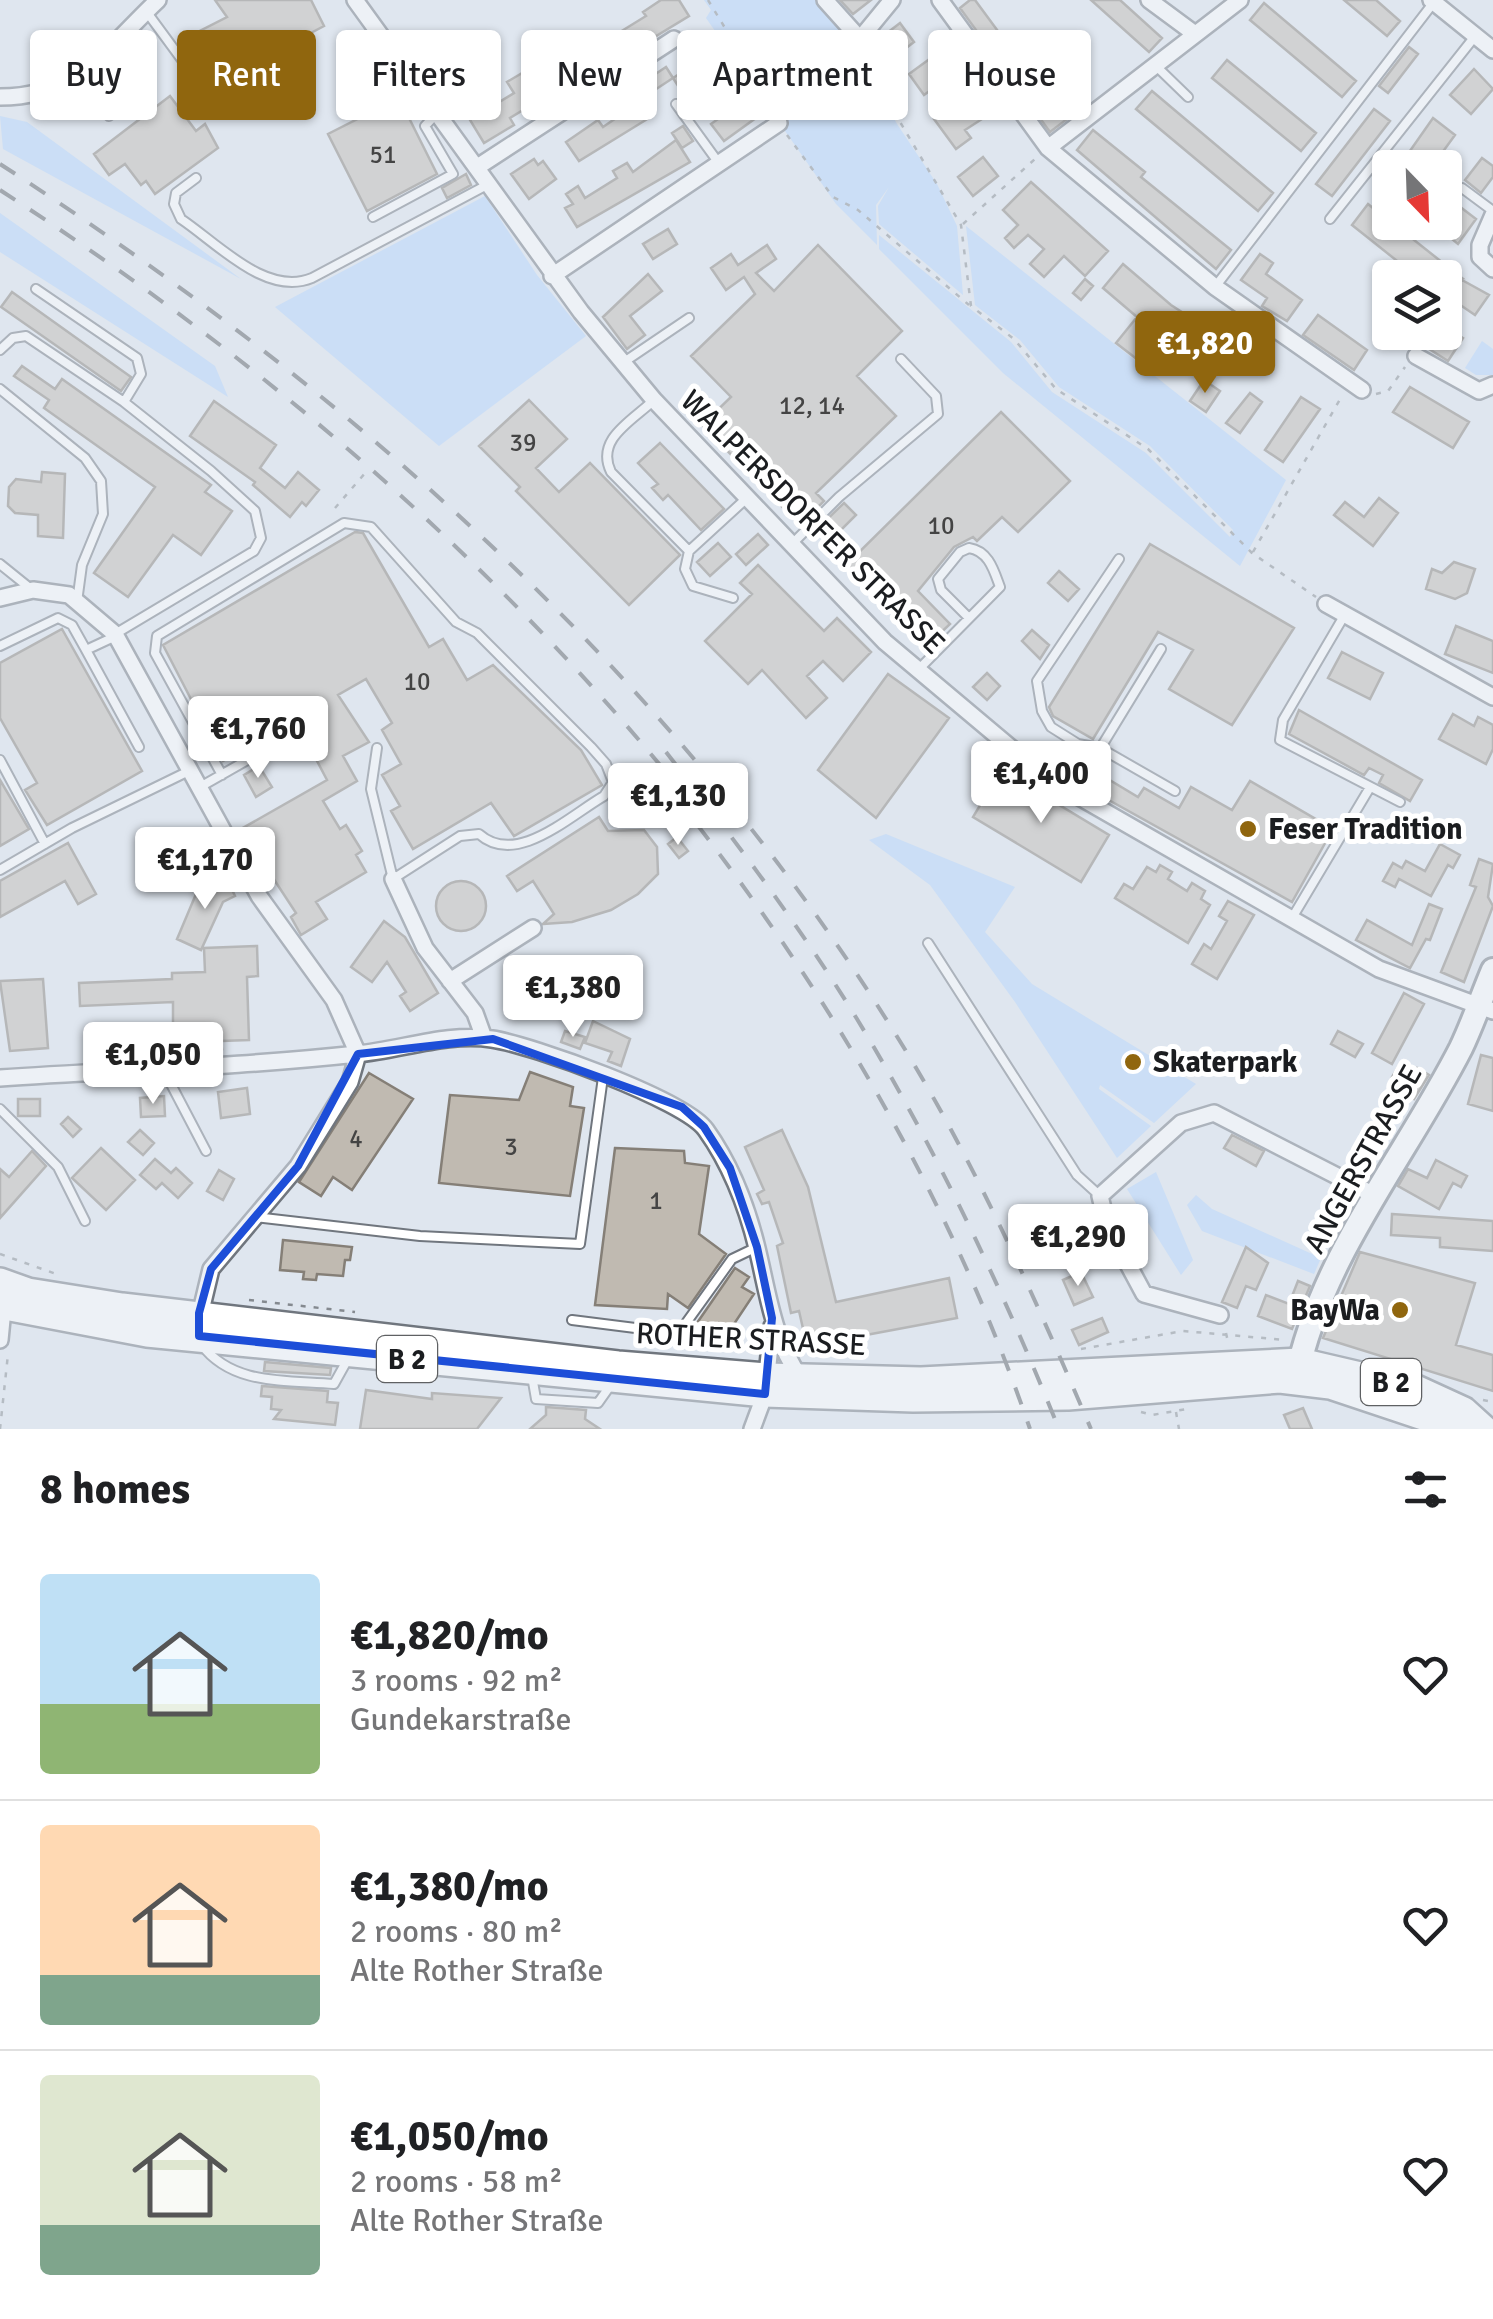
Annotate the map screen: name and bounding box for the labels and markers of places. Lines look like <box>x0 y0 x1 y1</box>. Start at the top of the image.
pin: €1,820 <box>1124 311 1286 396</box>
pin: €1,760 <box>177 696 339 781</box>
pin: €1,400 <box>960 741 1122 826</box>
pin: €1,130 <box>597 763 759 848</box>
place label: Feser Tradition <box>1268 811 1463 848</box>
marker: Feser Tradition <box>1237 818 1259 840</box>
pin: €1,170 <box>124 827 286 912</box>
pin: €1,380 <box>492 955 654 1040</box>
pin: €1,050 <box>72 1022 234 1107</box>
place label: Skaterpark <box>1153 1044 1298 1081</box>
marker: Skaterpark <box>1122 1051 1144 1073</box>
pin: €1,290 <box>997 1204 1159 1289</box>
place label: BayWa <box>1290 1292 1380 1329</box>
marker: BayWa <box>1389 1299 1411 1321</box>

